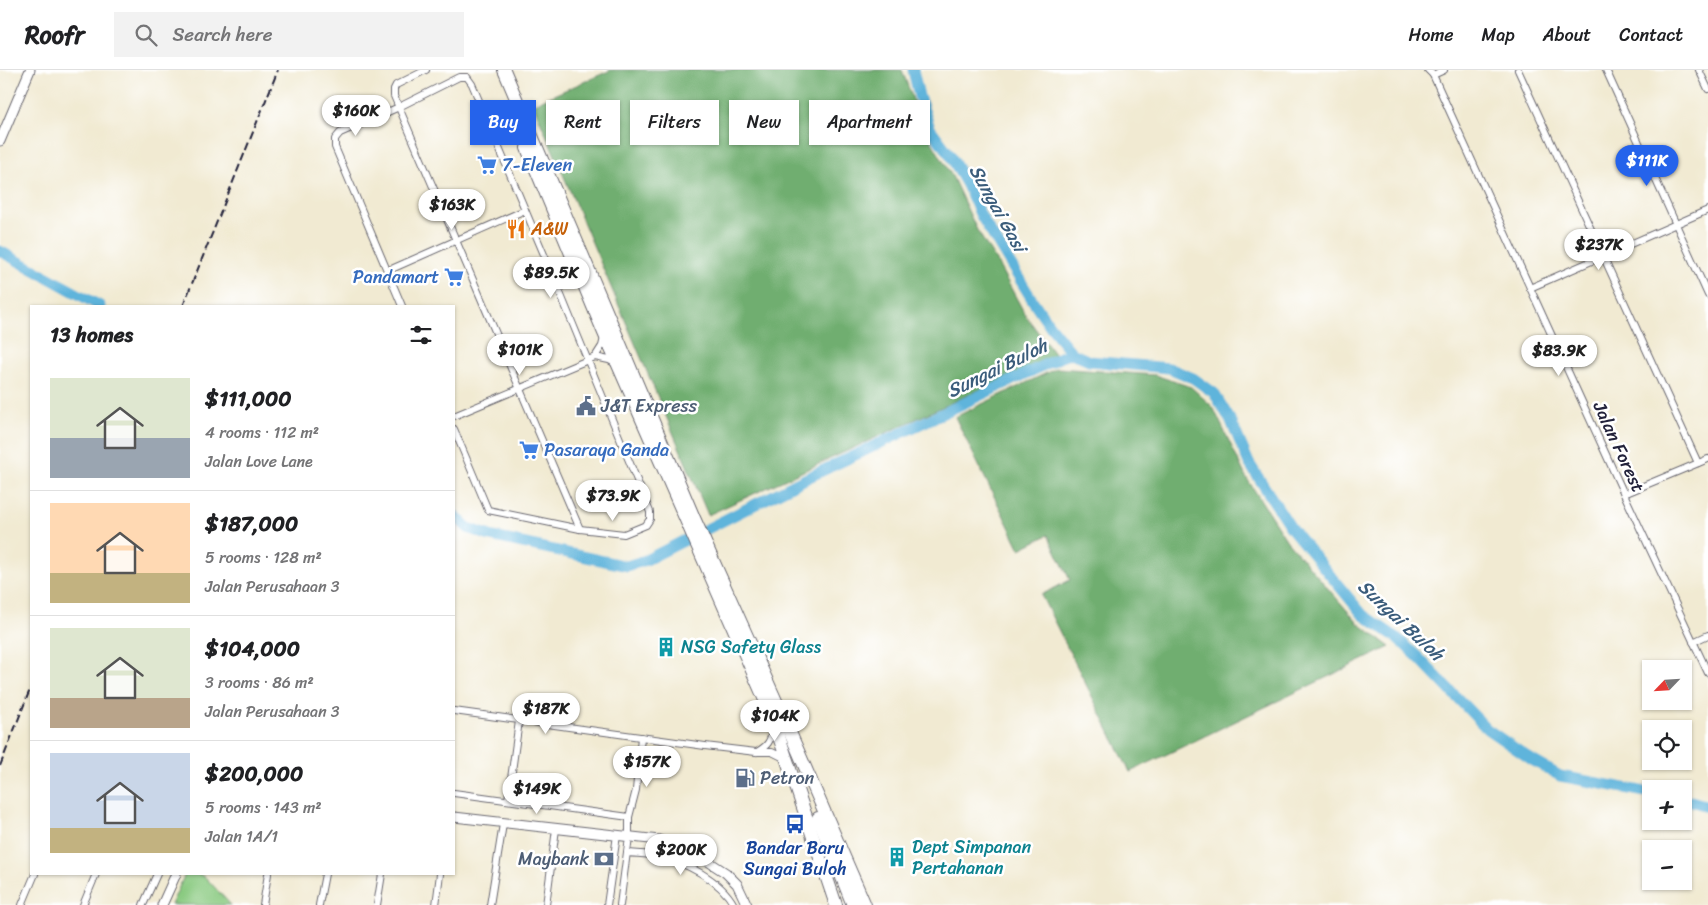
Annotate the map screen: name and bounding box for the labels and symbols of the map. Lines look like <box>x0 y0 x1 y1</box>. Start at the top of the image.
pin: $160K <box>321 94 391 137</box>
pin: $111K <box>1612 144 1682 187</box>
place label: 7-Eleven <box>502 149 573 181</box>
supermarket icon: 7-Eleven <box>476 154 498 176</box>
water label: Sungai Gasi <box>960 158 1038 261</box>
pin: $163K <box>417 189 487 231</box>
place label: A&W <box>530 213 569 245</box>
restaurant icon: A&W <box>505 218 527 240</box>
pin: $237K <box>1564 228 1634 271</box>
pin: $89.5K <box>510 256 592 299</box>
place label: Pandamart <box>353 261 439 293</box>
supermarket icon: Pandamart <box>443 266 465 288</box>
water label: Sungai Buloh <box>941 328 1055 407</box>
pin: $101K <box>485 334 555 376</box>
pin: $83.9K <box>1518 334 1600 377</box>
place label: J&T Express <box>600 390 698 422</box>
public building icon: J&T Express <box>575 395 597 417</box>
street label: Jalan Forest <box>1583 395 1654 498</box>
place label: Pasaraya Ganda <box>544 434 669 466</box>
supermarket icon: Pasaraya Ganda <box>518 439 540 461</box>
pin: $73.9K <box>572 480 654 522</box>
water label: Sungai Buloh <box>1350 571 1454 671</box>
place label: NSG Safety Glass <box>681 631 822 663</box>
building icon: NSG Safety Glass <box>655 636 677 658</box>
north arrow <box>1642 660 1692 710</box>
pin: $187K <box>511 692 581 735</box>
pin: $104K <box>740 700 810 742</box>
pin: $157K <box>612 746 682 788</box>
place label: Petron <box>760 762 815 794</box>
fuel station icon: Petron <box>734 767 756 789</box>
pin: $149K <box>502 772 572 815</box>
bus stop icon: Bandar Baru Sungai Buloh <box>784 813 806 835</box>
place label: Dept Simpanan Pertahanan <box>912 831 1031 884</box>
place label: Bandar Baru Sungai Buloh <box>743 832 847 885</box>
pin: $200K <box>646 834 716 876</box>
place label: Maybank <box>518 843 589 875</box>
building icon: Dept Simpanan Pertahanan <box>886 846 908 868</box>
bank icon: Maybank <box>593 848 615 870</box>

